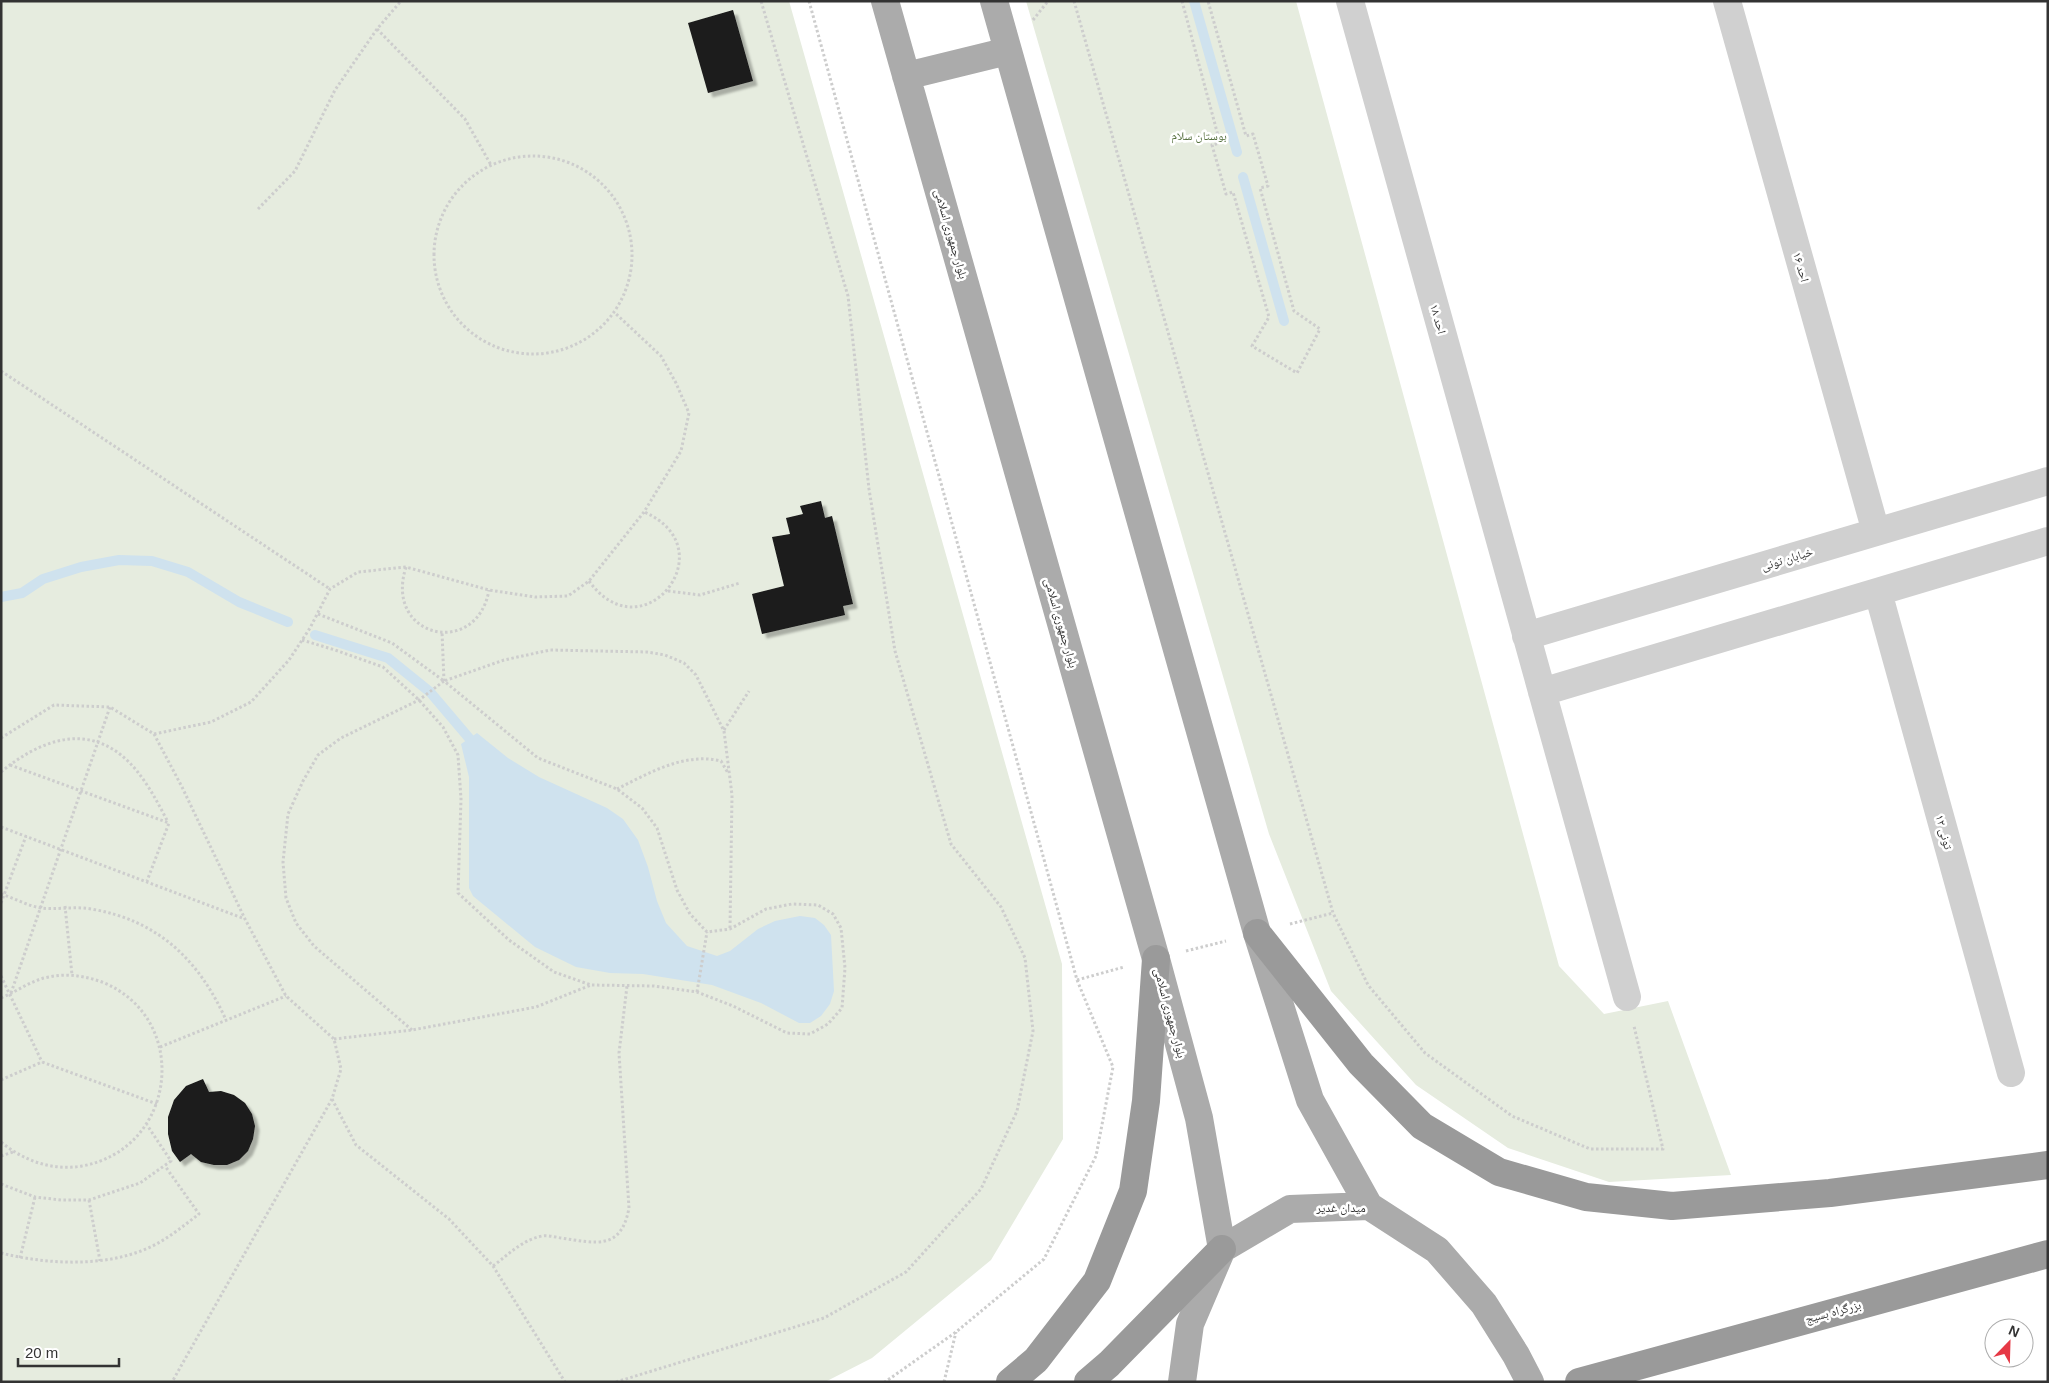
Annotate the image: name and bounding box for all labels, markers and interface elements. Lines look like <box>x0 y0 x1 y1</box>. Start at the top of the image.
park label: بوستان سلام <box>1171 129 1227 144</box>
street label: بلوار جمهوری اسلامی <box>931 188 970 281</box>
street label: احد ۱۶ <box>1790 251 1812 284</box>
street label: احد ۱۸ <box>1427 303 1449 336</box>
street label: خیابان تونی <box>1760 544 1815 574</box>
street label: بلوار جمهوری اسلامی <box>1041 577 1080 670</box>
street label: تونی ۱۲ <box>1933 813 1955 851</box>
street label: بلوار جمهوری اسلامی <box>1151 966 1189 1060</box>
street label: میدان غدیر <box>1315 1201 1366 1215</box>
street label: بزرگراه بسیج <box>1804 1298 1863 1327</box>
north arrow <box>1984 1318 2034 1368</box>
text: N <box>2006 1322 2022 1340</box>
scale bar <box>18 1336 119 1368</box>
text: 20 m <box>25 1344 58 1361</box>

